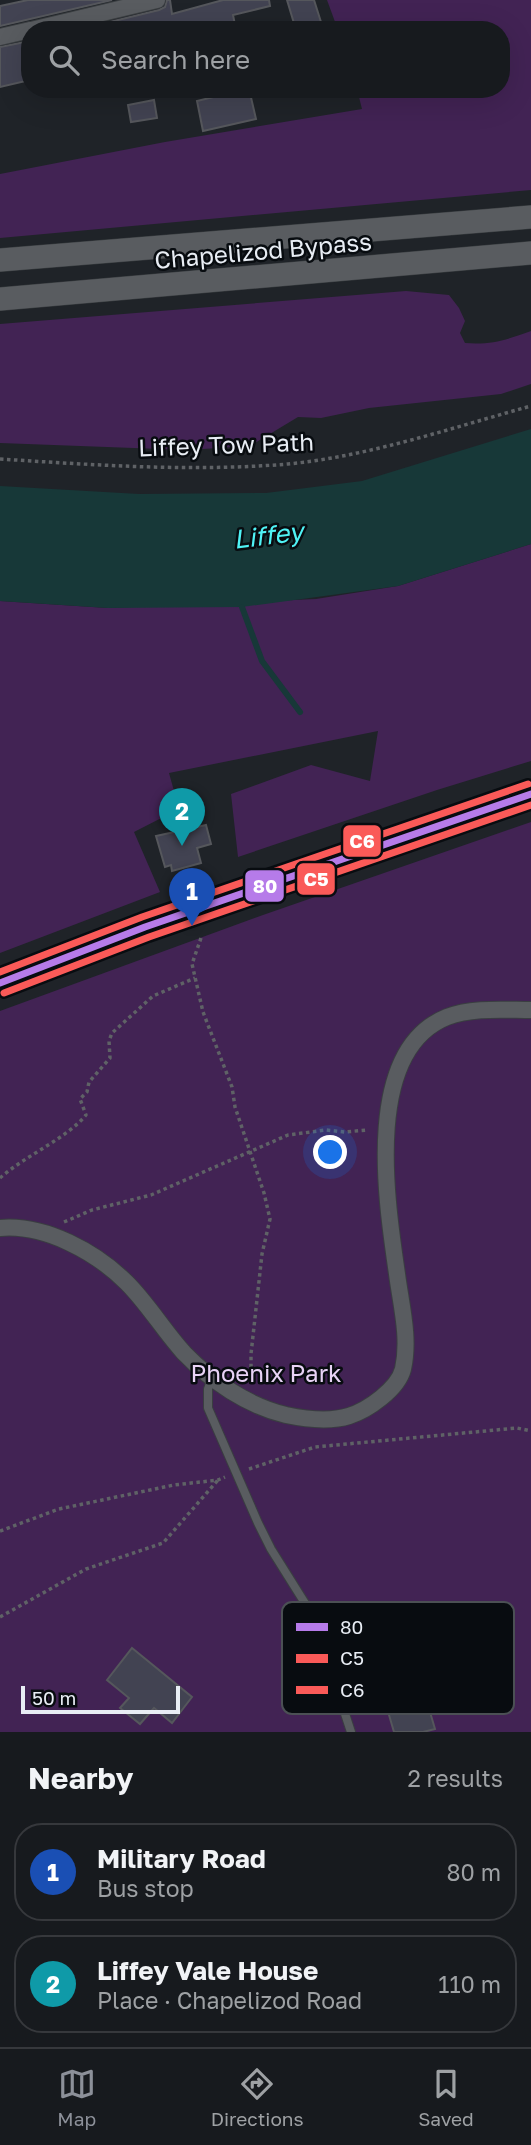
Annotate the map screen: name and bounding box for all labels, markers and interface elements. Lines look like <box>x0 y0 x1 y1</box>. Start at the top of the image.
search box <box>21 21 510 98</box>
icon: search <box>45 41 83 79</box>
text: Search here <box>101 44 250 75</box>
street label: Chapelizod Bypass <box>153 226 373 274</box>
street label: Liffey Tow Path <box>138 426 314 462</box>
water label: Liffey <box>231 515 308 555</box>
pin: 2 <box>159 788 205 846</box>
line badge: C6 <box>342 824 382 858</box>
text: C6 <box>349 829 375 852</box>
line badge: C5 <box>296 862 336 896</box>
text: C5 <box>303 867 329 890</box>
pin: 1 <box>169 868 215 926</box>
line badge: 80 <box>244 869 285 903</box>
text: 80 <box>253 874 277 897</box>
your location <box>313 1135 347 1169</box>
park label: Phoenix Park <box>190 1358 342 1387</box>
legend <box>282 1602 514 1714</box>
text: 80 <box>340 1615 363 1638</box>
text: C5 <box>340 1646 364 1669</box>
text: C6 <box>340 1678 364 1701</box>
scale bar <box>21 1683 180 1715</box>
text: 50 m <box>32 1686 76 1709</box>
text: Nearby <box>28 1760 133 1796</box>
text: 2 results <box>407 1764 503 1792</box>
text: Military Road <box>97 1843 266 1874</box>
text: 1 <box>47 1858 59 1886</box>
text: 80 m <box>447 1858 501 1886</box>
text: Bus stop <box>97 1874 194 1902</box>
text: Liffey Vale House <box>97 1955 318 1986</box>
text: 2 <box>46 1970 60 1998</box>
text: 110 m <box>438 1970 501 1998</box>
text: Place · Chapelizod Road <box>97 1986 362 2014</box>
tab: Map <box>57 2065 96 2130</box>
tab: Directions <box>211 2065 304 2130</box>
tab: Saved <box>418 2065 474 2130</box>

